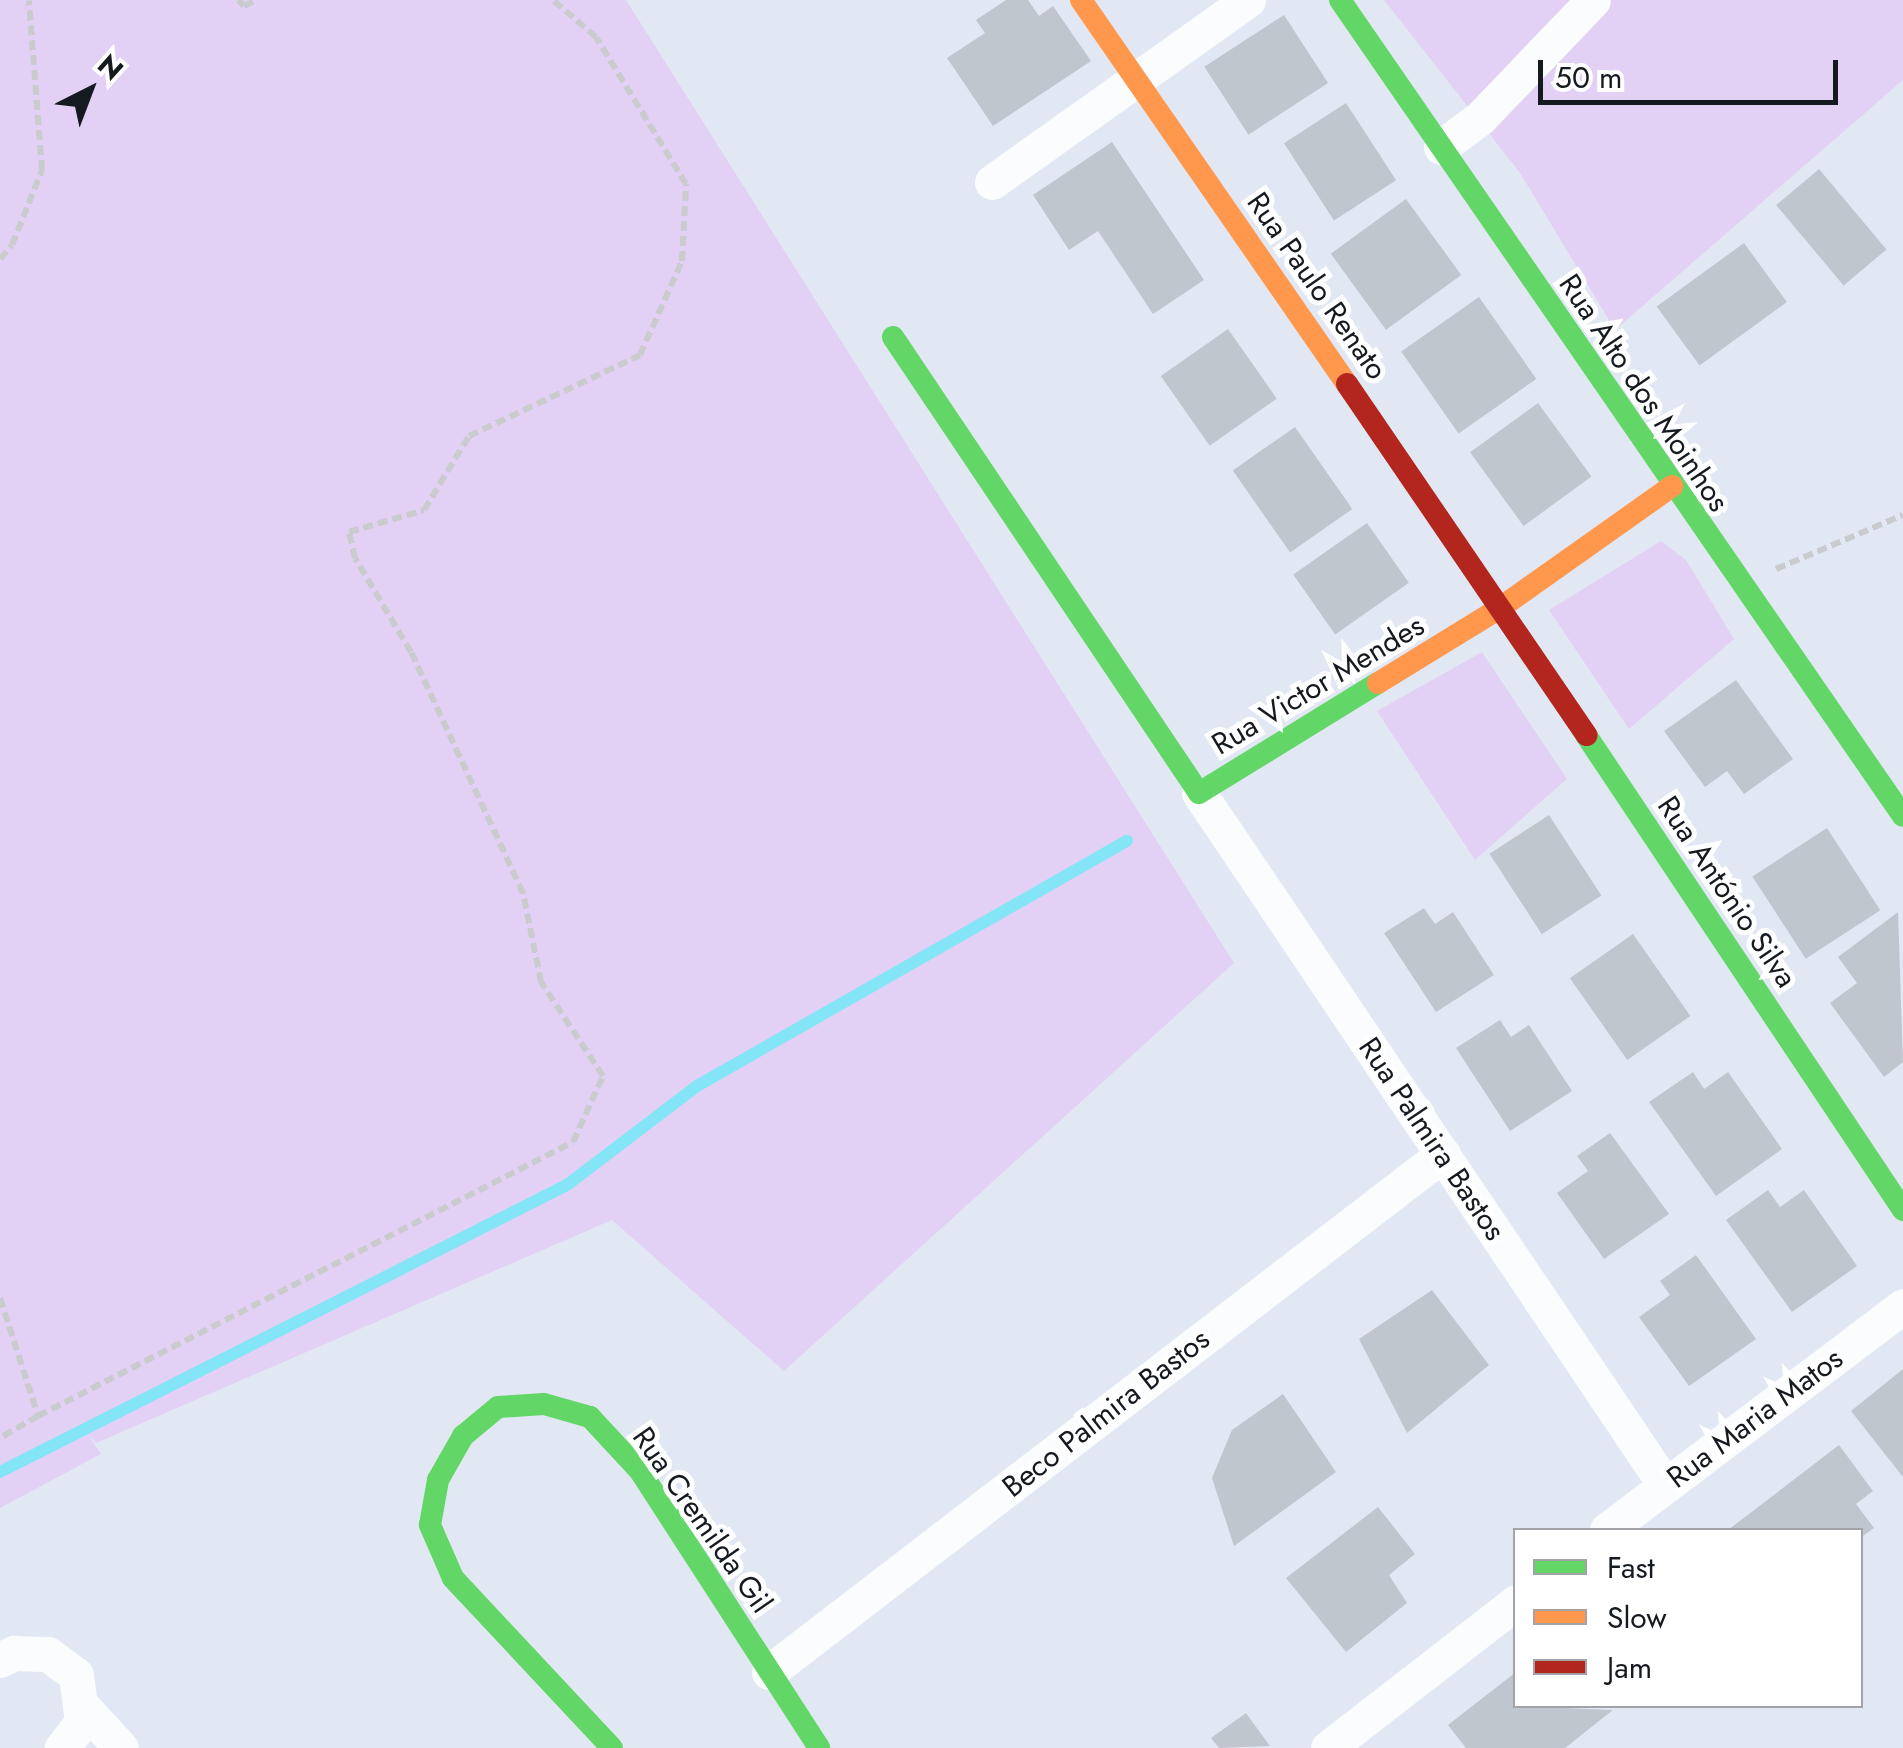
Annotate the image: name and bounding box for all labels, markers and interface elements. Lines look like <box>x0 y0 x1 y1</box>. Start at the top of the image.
north arrow <box>40 40 140 140</box>
scale bar <box>1543 40 1843 102</box>
text: N <box>88 45 132 90</box>
text: 50 m <box>1555 56 1622 99</box>
street label: Rua Paulo Renato <box>1239 186 1395 386</box>
street label: Rua Alto dos Moinhos <box>1551 268 1737 518</box>
street label: Rua Victor Mendes <box>1205 608 1431 762</box>
street label: Rua António Silva <box>1650 790 1804 994</box>
street label: Rua Palmira Bastos <box>1351 1031 1513 1247</box>
street label: Beco Palmira Bastos <box>995 1321 1217 1505</box>
street label: Rua Maria Matos <box>1660 1340 1850 1496</box>
street label: Rua Cremilda Gil <box>625 1420 779 1620</box>
legend <box>1513 1528 1863 1708</box>
text: Fast <box>1607 1546 1655 1589</box>
text: Slow <box>1607 1596 1667 1639</box>
text: Jam <box>1607 1646 1652 1689</box>

